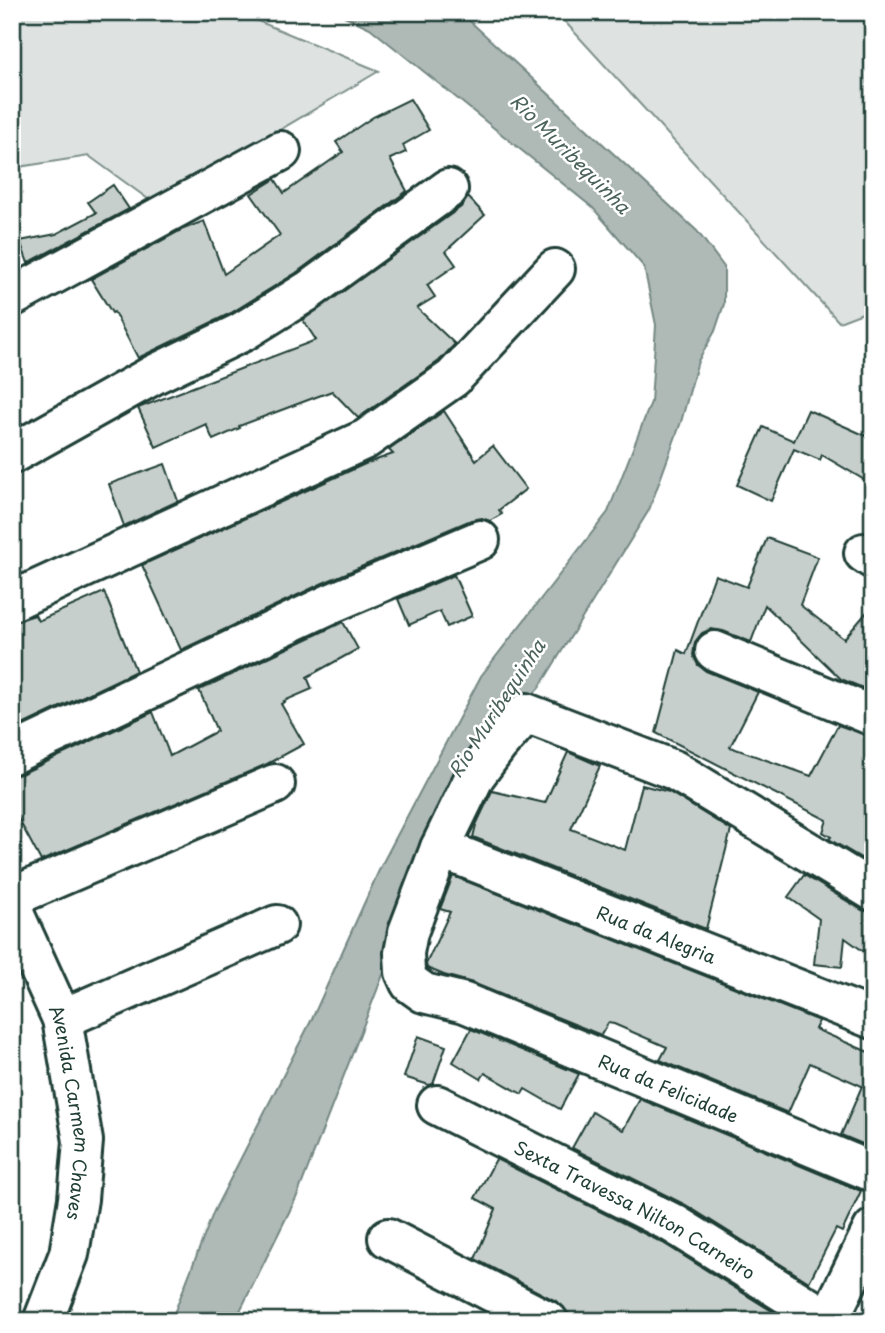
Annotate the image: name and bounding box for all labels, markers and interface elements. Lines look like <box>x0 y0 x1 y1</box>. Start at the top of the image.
water label: Rio Muribequinha <box>505 87 638 220</box>
water label: Rio Muribequinha <box>441 633 552 782</box>
street label: Rua da Alegria <box>593 898 720 969</box>
street label: Avenida Carmem Chaves <box>44 1000 97 1222</box>
street label: Rua da Felicidade <box>595 1046 743 1128</box>
street label: Sexta Travessa Nilton Carneiro <box>510 1133 761 1285</box>

